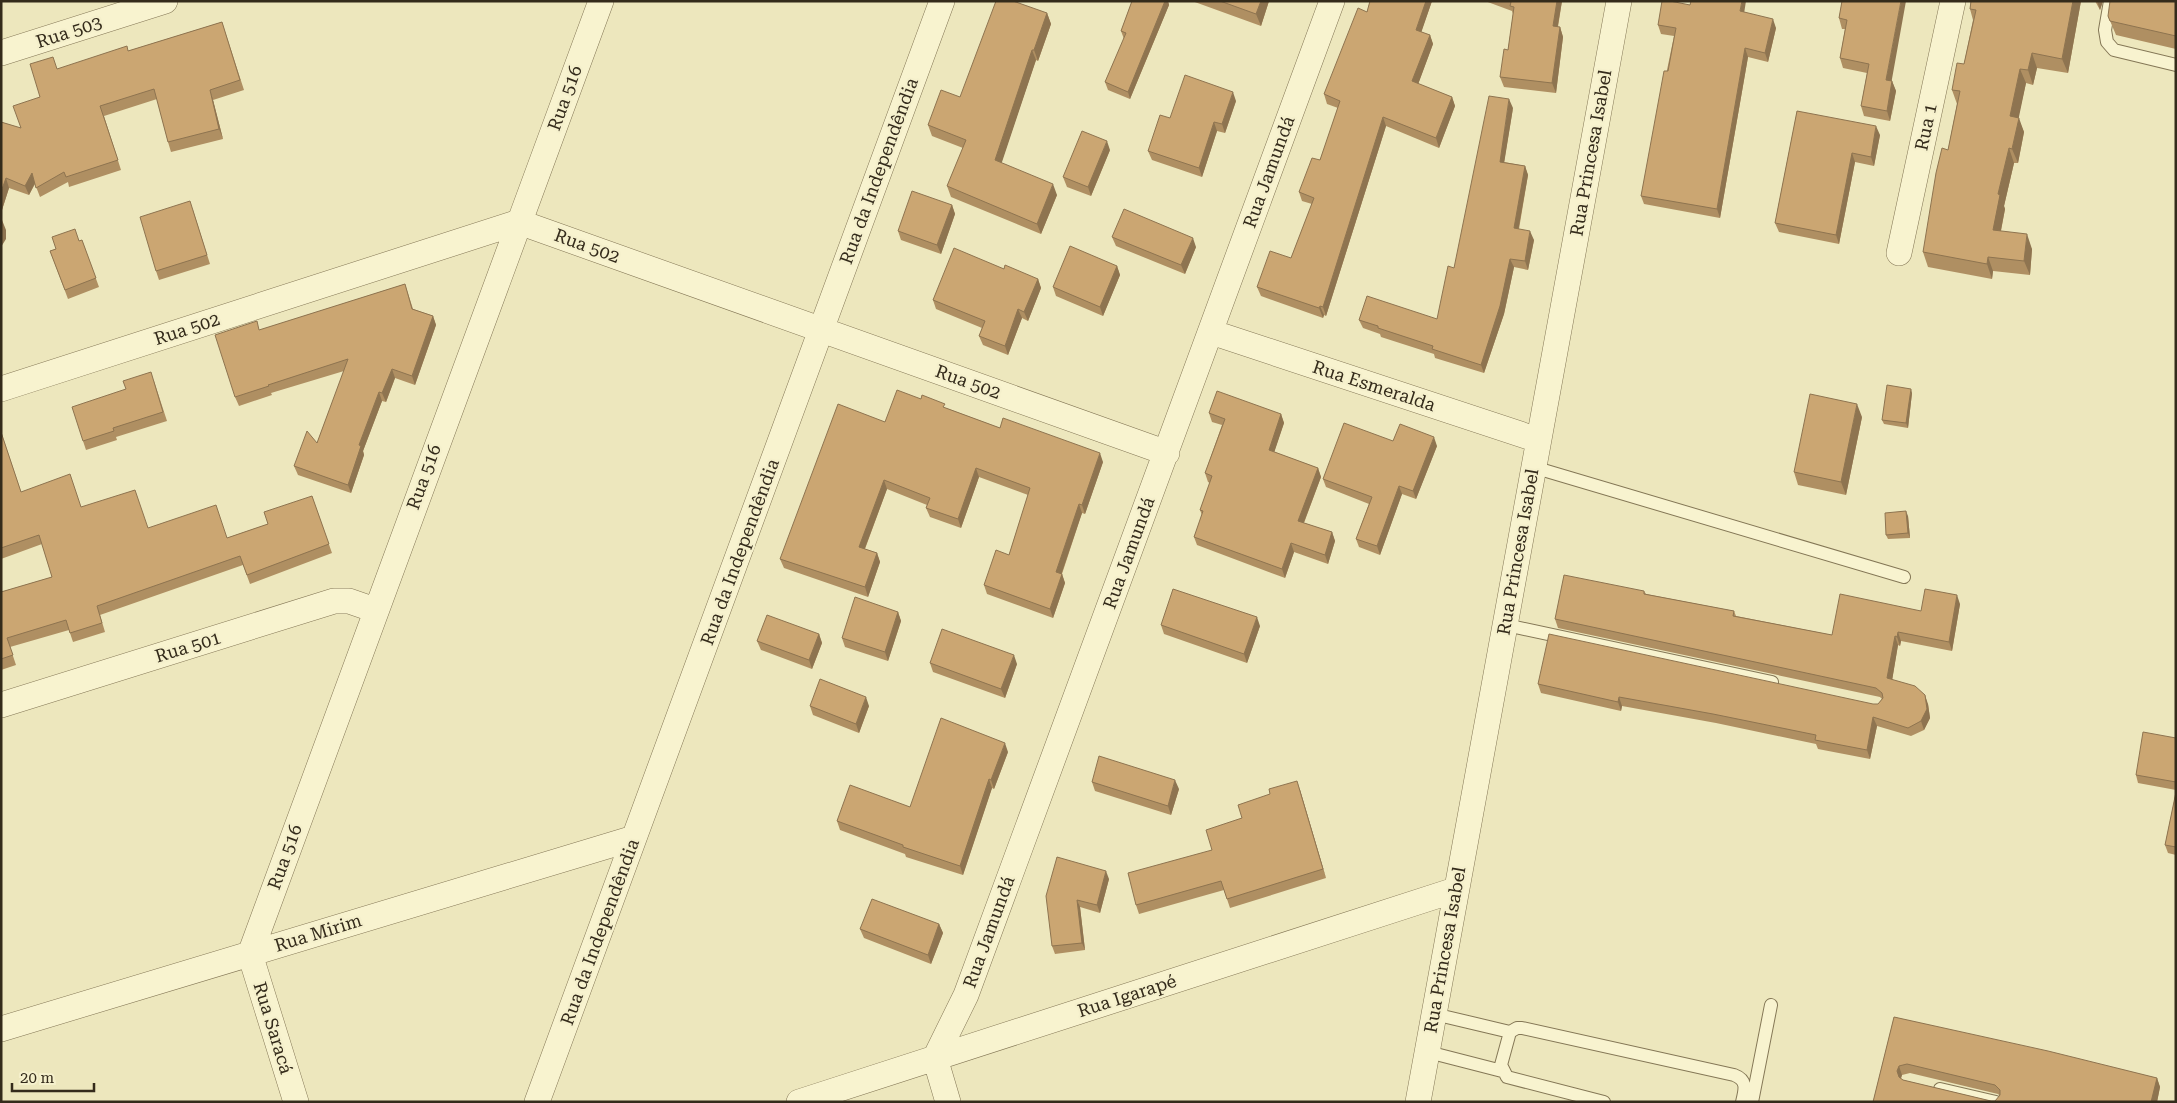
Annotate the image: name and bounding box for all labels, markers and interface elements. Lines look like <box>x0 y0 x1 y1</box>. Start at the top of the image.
street label: Rua 503 <box>33 11 104 52</box>
street label: Rua 516 <box>543 62 586 133</box>
street label: Rua Princesa Isabel <box>1566 68 1616 238</box>
street label: Rua da Independêndia <box>835 75 922 267</box>
street label: Rua 1 <box>1910 101 1941 152</box>
street label: Rua Jamundá <box>1239 113 1299 231</box>
street label: Rua 502 <box>552 224 623 267</box>
street label: Rua 502 <box>151 308 222 349</box>
street label: Rua Esmeralda <box>1310 356 1439 415</box>
street label: Rua 502 <box>933 360 1004 403</box>
street label: Rua 516 <box>402 441 445 512</box>
street label: Rua da Independêndia <box>696 456 783 648</box>
street label: Rua Princesa Isabel <box>1493 467 1543 637</box>
street label: Rua Jamundá <box>1099 494 1159 612</box>
street label: Rua 501 <box>152 627 223 666</box>
street label: Rua 516 <box>263 821 306 892</box>
street label: Rua da Independêndia <box>556 836 643 1028</box>
street label: Rua Princesa Isabel <box>1420 865 1470 1035</box>
street label: Rua Jamundá <box>959 873 1019 991</box>
street label: Rua Mirim <box>272 909 364 956</box>
street label: Rua Igarapé <box>1075 970 1179 1021</box>
street label: Rua Saracá <box>249 979 298 1077</box>
scale bar <box>12 1060 95 1092</box>
text: 20 m <box>20 1069 55 1087</box>

